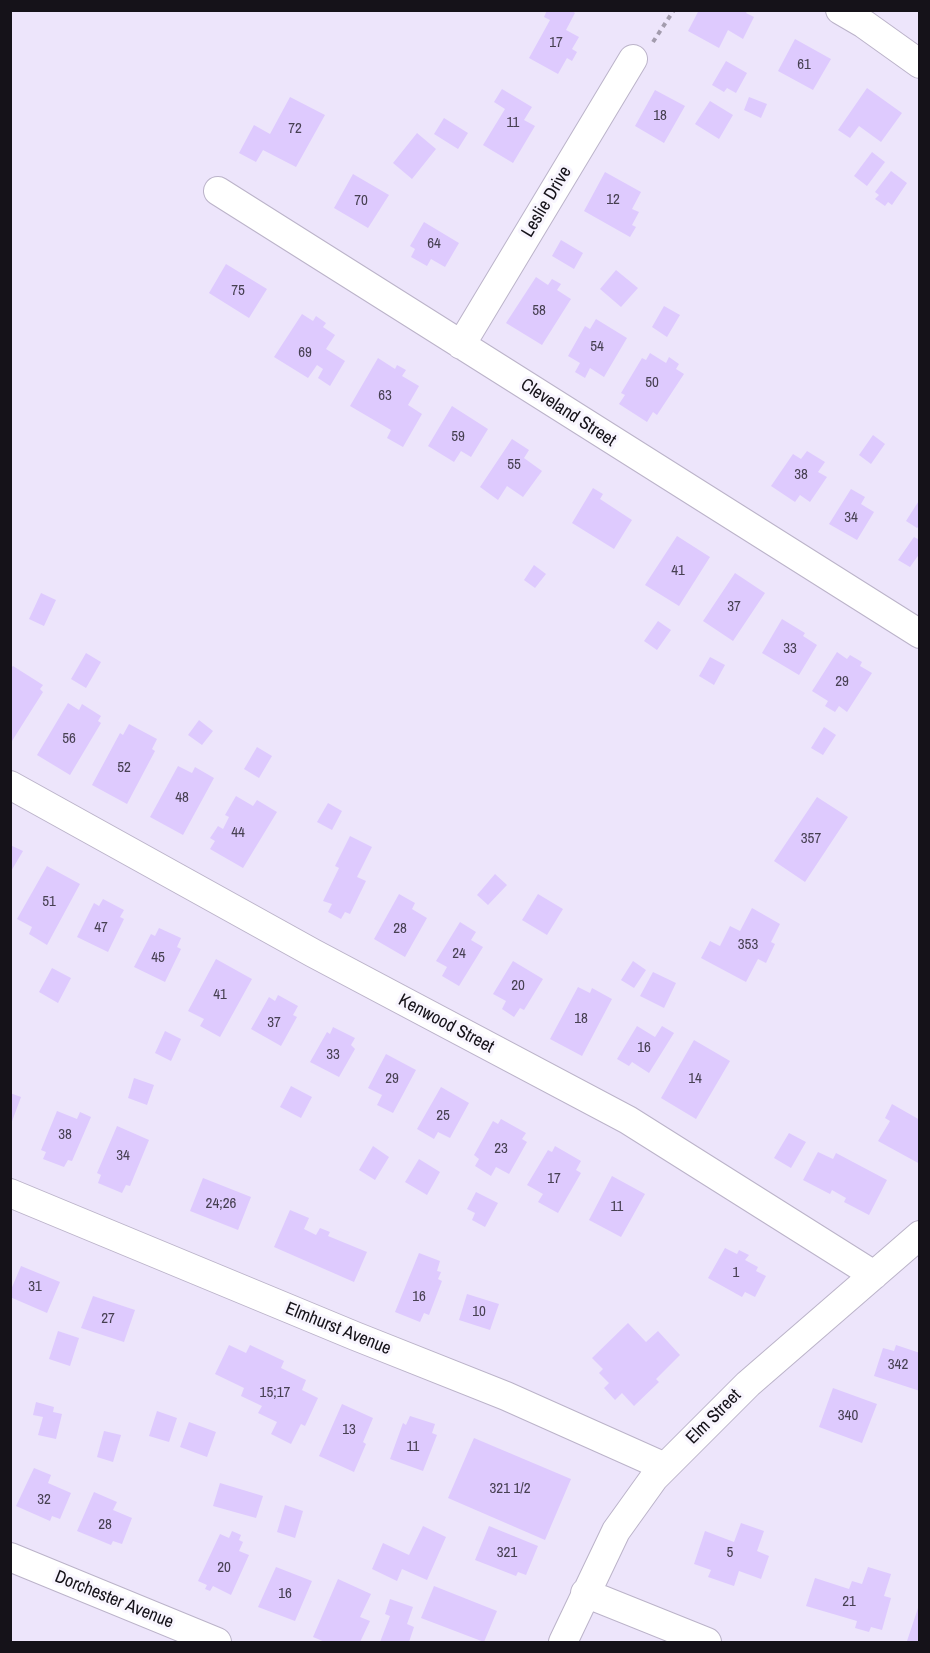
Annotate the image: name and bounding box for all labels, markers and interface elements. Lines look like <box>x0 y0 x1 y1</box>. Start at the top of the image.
house number: 17 <box>549 34 563 52</box>
house number: 61 <box>797 56 811 74</box>
house number: 18 <box>653 107 667 125</box>
house number: 11 <box>507 114 519 132</box>
house number: 72 <box>288 120 302 138</box>
street label: Leslie Drive <box>517 163 577 241</box>
house number: 12 <box>606 191 620 209</box>
house number: 70 <box>354 192 368 210</box>
house number: 64 <box>427 235 441 253</box>
house number: 75 <box>231 282 245 300</box>
house number: 58 <box>532 302 546 320</box>
house number: 54 <box>590 338 604 356</box>
house number: 69 <box>298 344 312 362</box>
street label: Cleveland Street <box>516 374 620 452</box>
house number: 50 <box>645 374 659 392</box>
house number: 63 <box>378 387 392 405</box>
house number: 59 <box>451 428 465 446</box>
house number: 55 <box>507 456 521 474</box>
house number: 38 <box>794 466 808 484</box>
house number: 34 <box>844 509 858 527</box>
house number: 41 <box>671 562 685 580</box>
house number: 37 <box>727 598 741 616</box>
house number: 33 <box>783 640 797 658</box>
house number: 29 <box>835 673 849 691</box>
house number: 56 <box>62 730 76 748</box>
house number: 52 <box>117 759 131 777</box>
house number: 48 <box>175 789 189 807</box>
house number: 44 <box>231 824 245 842</box>
house number: 357 <box>801 830 821 848</box>
house number: 51 <box>42 893 56 911</box>
house number: 47 <box>94 919 108 937</box>
house number: 28 <box>393 920 407 938</box>
house number: 353 <box>738 936 758 954</box>
house number: 24 <box>452 945 466 963</box>
house number: 45 <box>151 949 165 967</box>
house number: 20 <box>511 977 525 995</box>
house number: 41 <box>213 986 227 1004</box>
street label: Kenwood Street <box>395 990 497 1058</box>
house number: 18 <box>574 1010 588 1028</box>
house number: 37 <box>267 1014 281 1032</box>
house number: 16 <box>637 1039 651 1057</box>
house number: 33 <box>326 1046 340 1064</box>
house number: 29 <box>385 1070 399 1088</box>
house number: 14 <box>688 1070 702 1088</box>
house number: 25 <box>436 1107 450 1125</box>
house number: 38 <box>58 1126 72 1144</box>
house number: 23 <box>494 1140 508 1158</box>
house number: 34 <box>116 1147 130 1165</box>
house number: 17 <box>547 1170 561 1188</box>
house number: 24;26 <box>206 1195 236 1213</box>
house number: 11 <box>611 1198 623 1216</box>
house number: 1 <box>733 1264 739 1282</box>
house number: 31 <box>28 1278 42 1296</box>
house number: 16 <box>412 1288 426 1306</box>
street label: Elmhurst Avenue <box>282 1298 394 1360</box>
house number: 10 <box>472 1303 486 1321</box>
house number: 27 <box>101 1310 115 1328</box>
house number: 342 <box>888 1356 908 1374</box>
house number: 15;17 <box>260 1384 290 1402</box>
street label: Elm Street <box>682 1385 746 1449</box>
house number: 340 <box>838 1407 858 1425</box>
house number: 13 <box>342 1421 356 1439</box>
house number: 11 <box>407 1438 419 1456</box>
house number: 321 1/2 <box>489 1480 531 1498</box>
house number: 32 <box>37 1491 51 1509</box>
house number: 28 <box>98 1516 112 1534</box>
house number: 321 <box>497 1544 517 1562</box>
house number: 5 <box>727 1544 733 1562</box>
house number: 20 <box>217 1559 231 1577</box>
street label: Dorchester Avenue <box>51 1566 177 1634</box>
house number: 16 <box>278 1585 292 1603</box>
house number: 21 <box>842 1593 856 1611</box>

